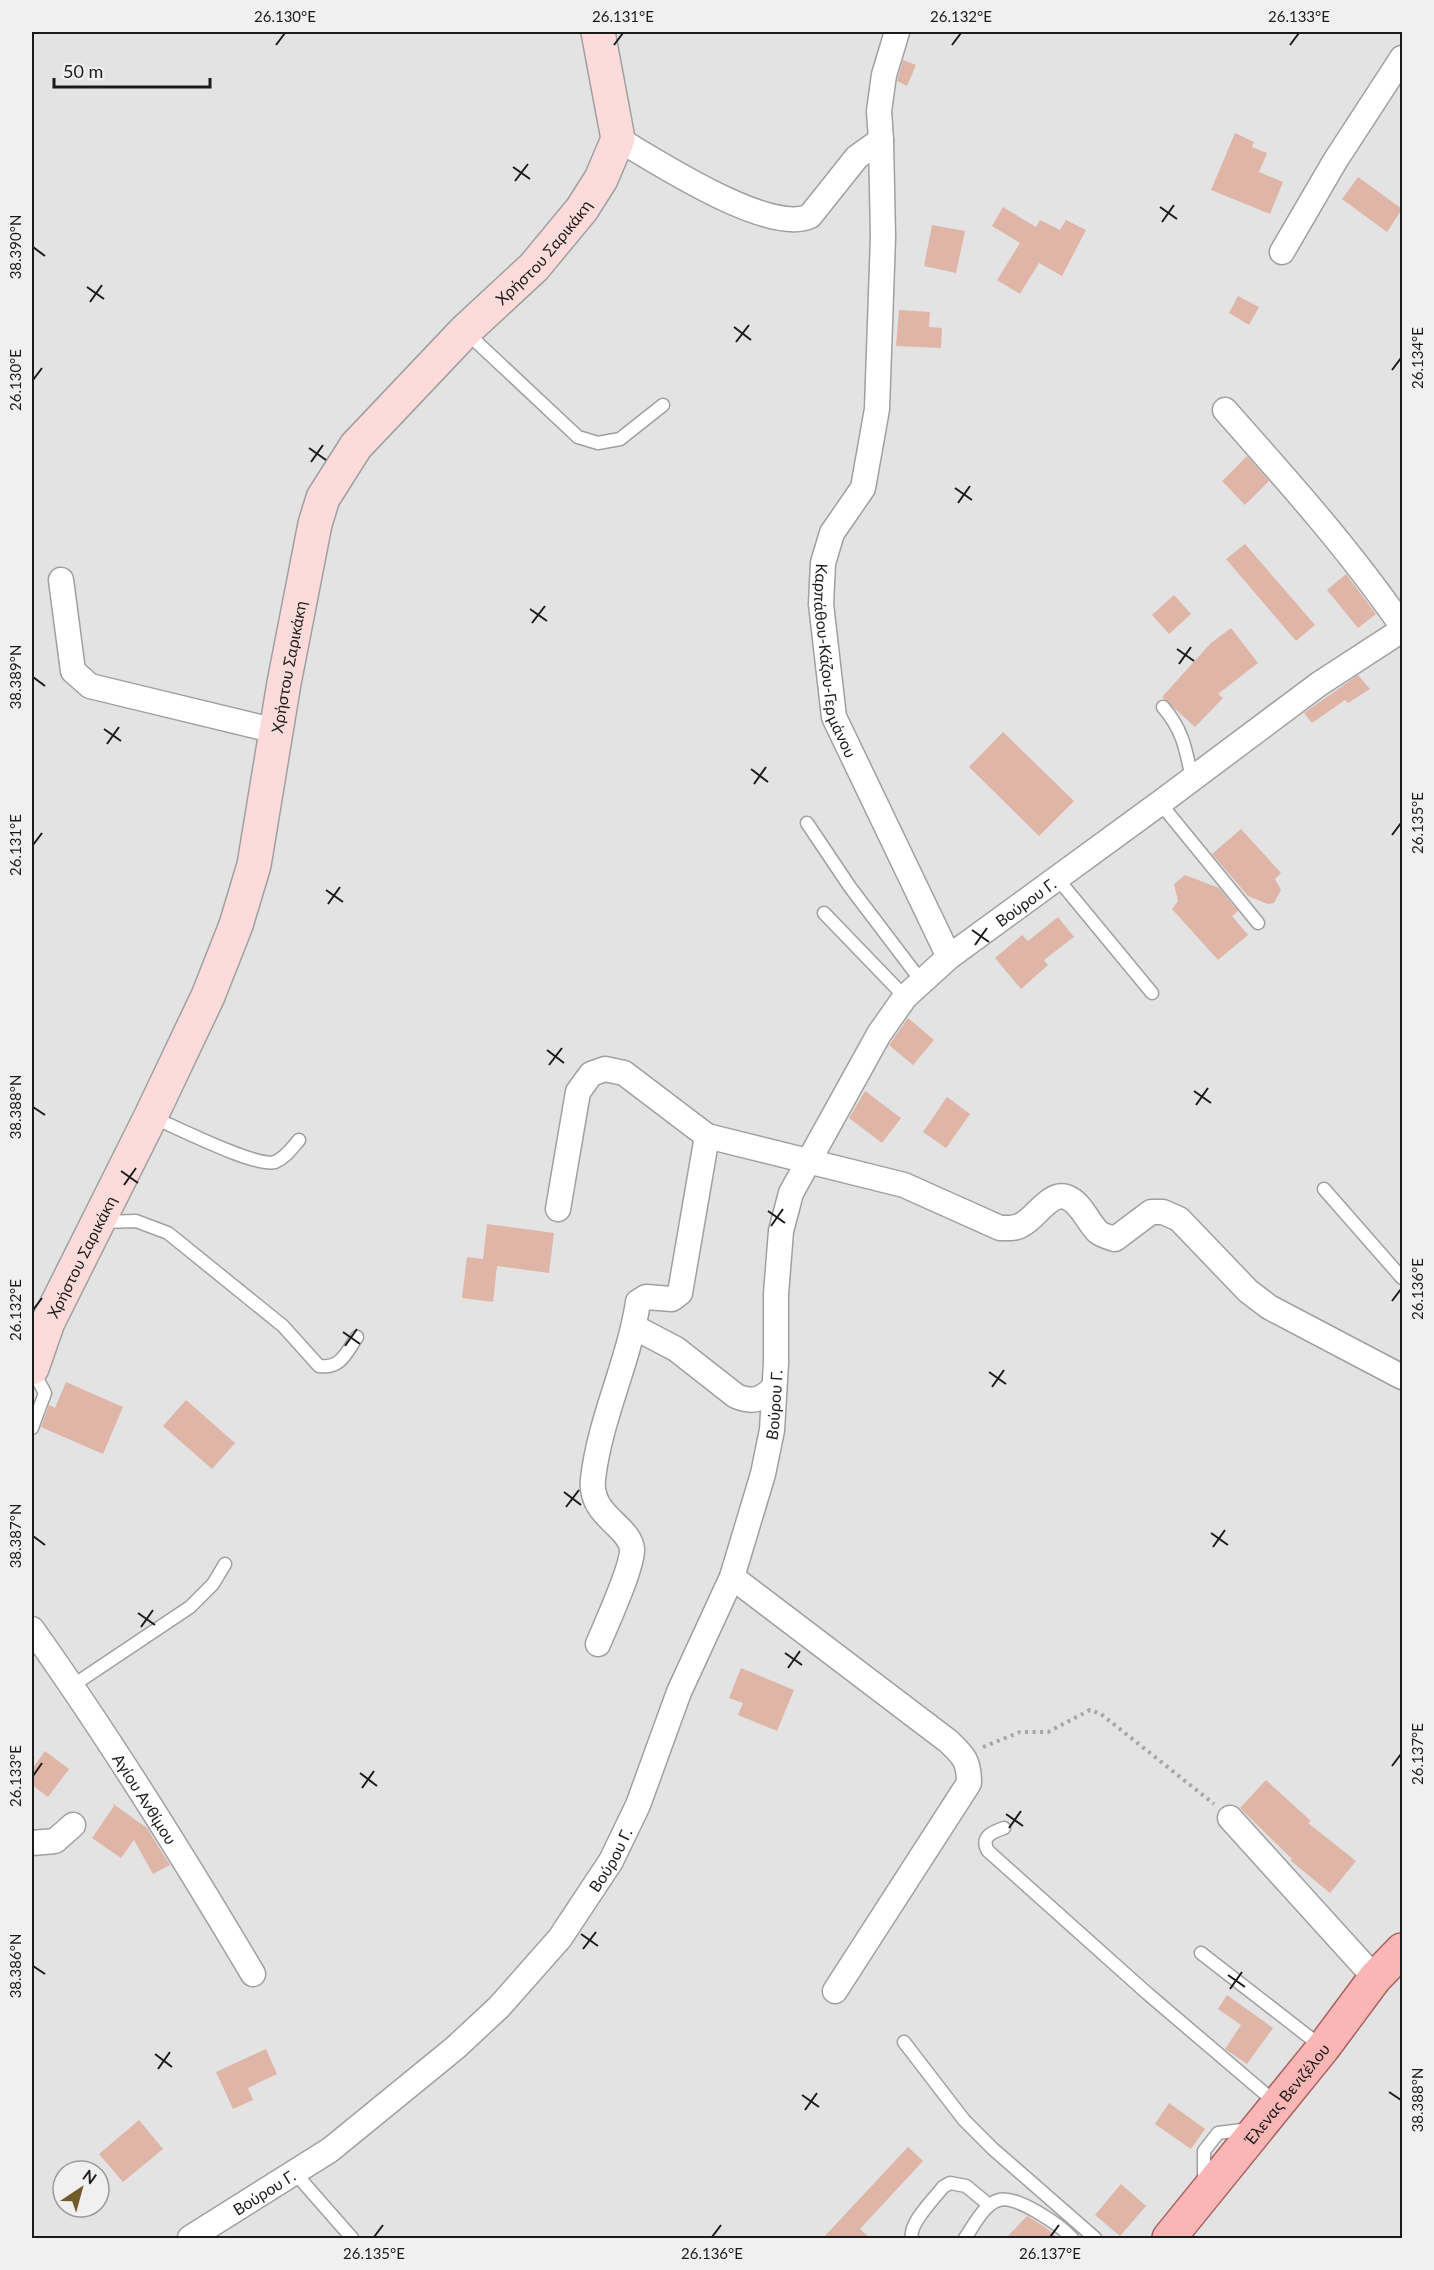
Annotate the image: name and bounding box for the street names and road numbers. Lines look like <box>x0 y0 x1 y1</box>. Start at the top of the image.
street label: Χρήστου Σαρικάκη <box>491 196 595 308</box>
street label: Καρπάθου-Κάζου-Γερμάνου <box>811 563 861 760</box>
street label: Χρήστου Σαρικάκη <box>266 599 309 734</box>
street label: Βούρου Γ. <box>991 873 1059 930</box>
street label: Χρήστου Σαρικάκη <box>42 1192 119 1321</box>
street label: Βούρου Γ. <box>761 1369 785 1442</box>
street label: Αγίου Ανθίμου <box>109 1750 181 1847</box>
street label: Βούρου Γ. <box>584 1825 635 1895</box>
street label: Έλενας Βενιζέλου <box>1239 2039 1333 2148</box>
street label: Βούρου Γ. <box>229 2165 298 2218</box>

